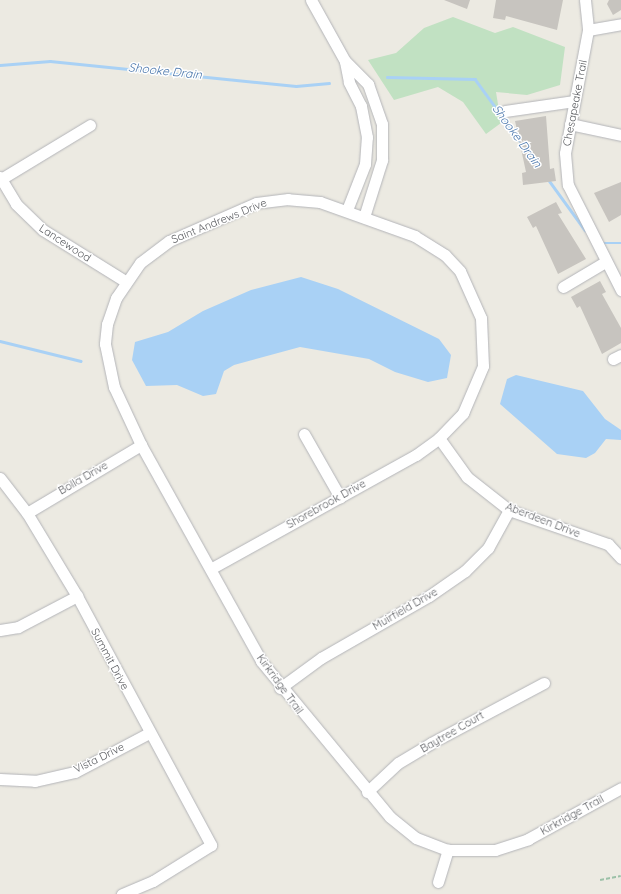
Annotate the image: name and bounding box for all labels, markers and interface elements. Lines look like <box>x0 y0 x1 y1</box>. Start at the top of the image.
street label: Chesapeake Trail <box>560 59 590 147</box>
water label: Shooke Drain <box>127 60 203 82</box>
water label: Shooke Drain <box>489 102 545 170</box>
street label: Saint Andrews Drive <box>169 196 269 246</box>
street label: Lancewood <box>37 221 93 265</box>
street label: Bolla Drive <box>56 459 110 497</box>
street label: Shorebrook Drive <box>284 477 368 531</box>
street label: Aberdeen Drive <box>504 500 582 540</box>
street label: Muirfield Drive <box>370 585 440 633</box>
street label: Summit Drive <box>88 626 132 692</box>
street label: Kirkridge Trail <box>254 652 306 716</box>
street label: Baytree Court <box>418 708 486 756</box>
street label: Vista Drive <box>72 740 126 776</box>
street label: Kirkridge Trail <box>538 792 606 838</box>

